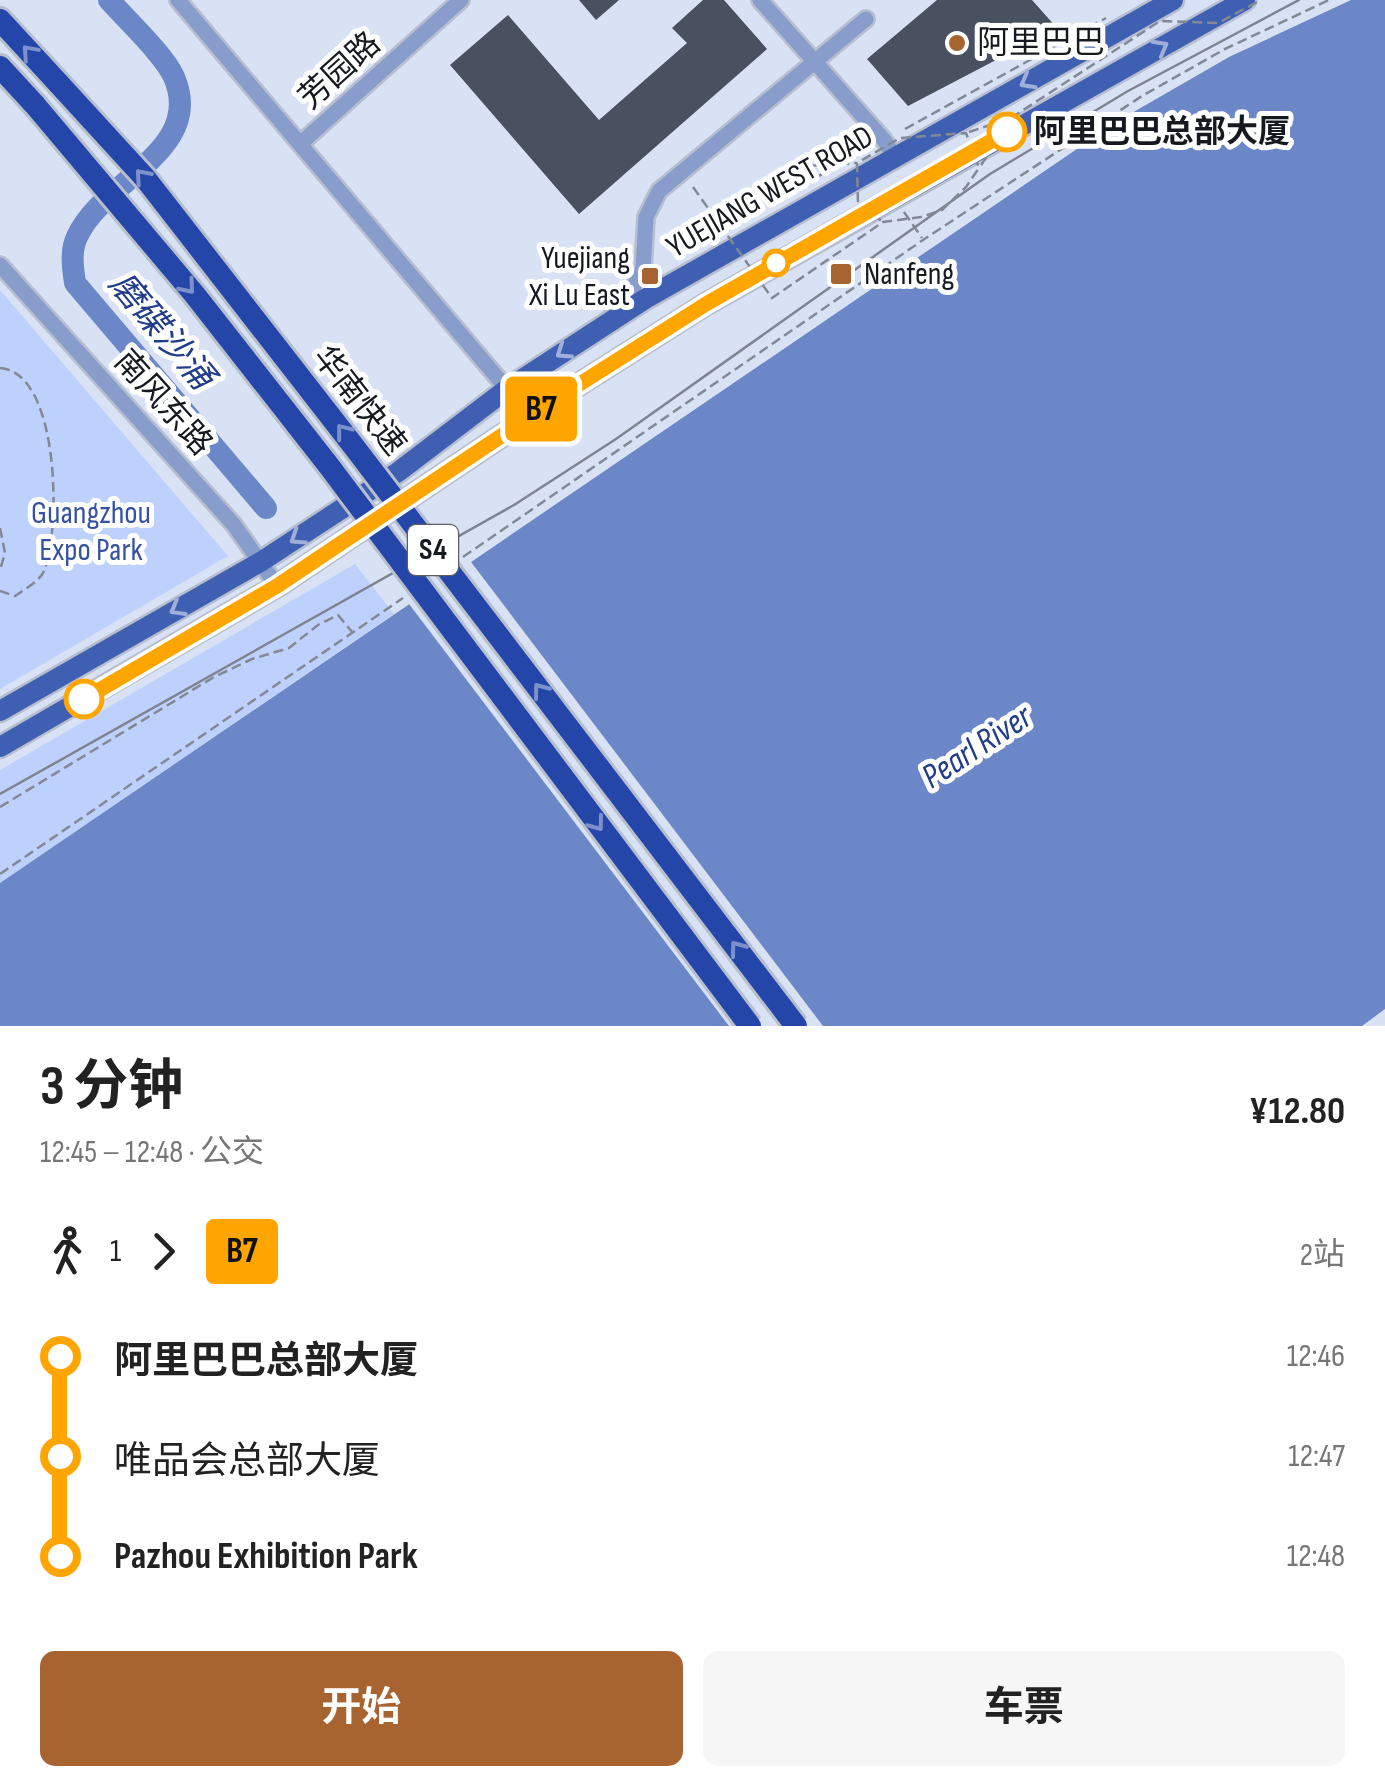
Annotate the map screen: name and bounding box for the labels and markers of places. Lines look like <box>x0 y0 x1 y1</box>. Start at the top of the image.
place label: 阿里巴巴 <box>977 24 1105 63</box>
marker: 阿里巴巴 <box>946 32 968 54</box>
marker: 阿里巴巴总部大厦 <box>988 113 1026 151</box>
place label: 阿里巴巴总部大厦 <box>1034 113 1290 152</box>
place label: Yuejiang Xi Lu East <box>528 239 630 315</box>
unlabelled marker <box>763 250 789 276</box>
place label: Nanfeng <box>864 255 954 294</box>
marker: Nanfeng <box>828 261 854 287</box>
marker: Yuejiang Xi Lu East <box>639 265 661 287</box>
unlabelled marker <box>65 680 103 718</box>

